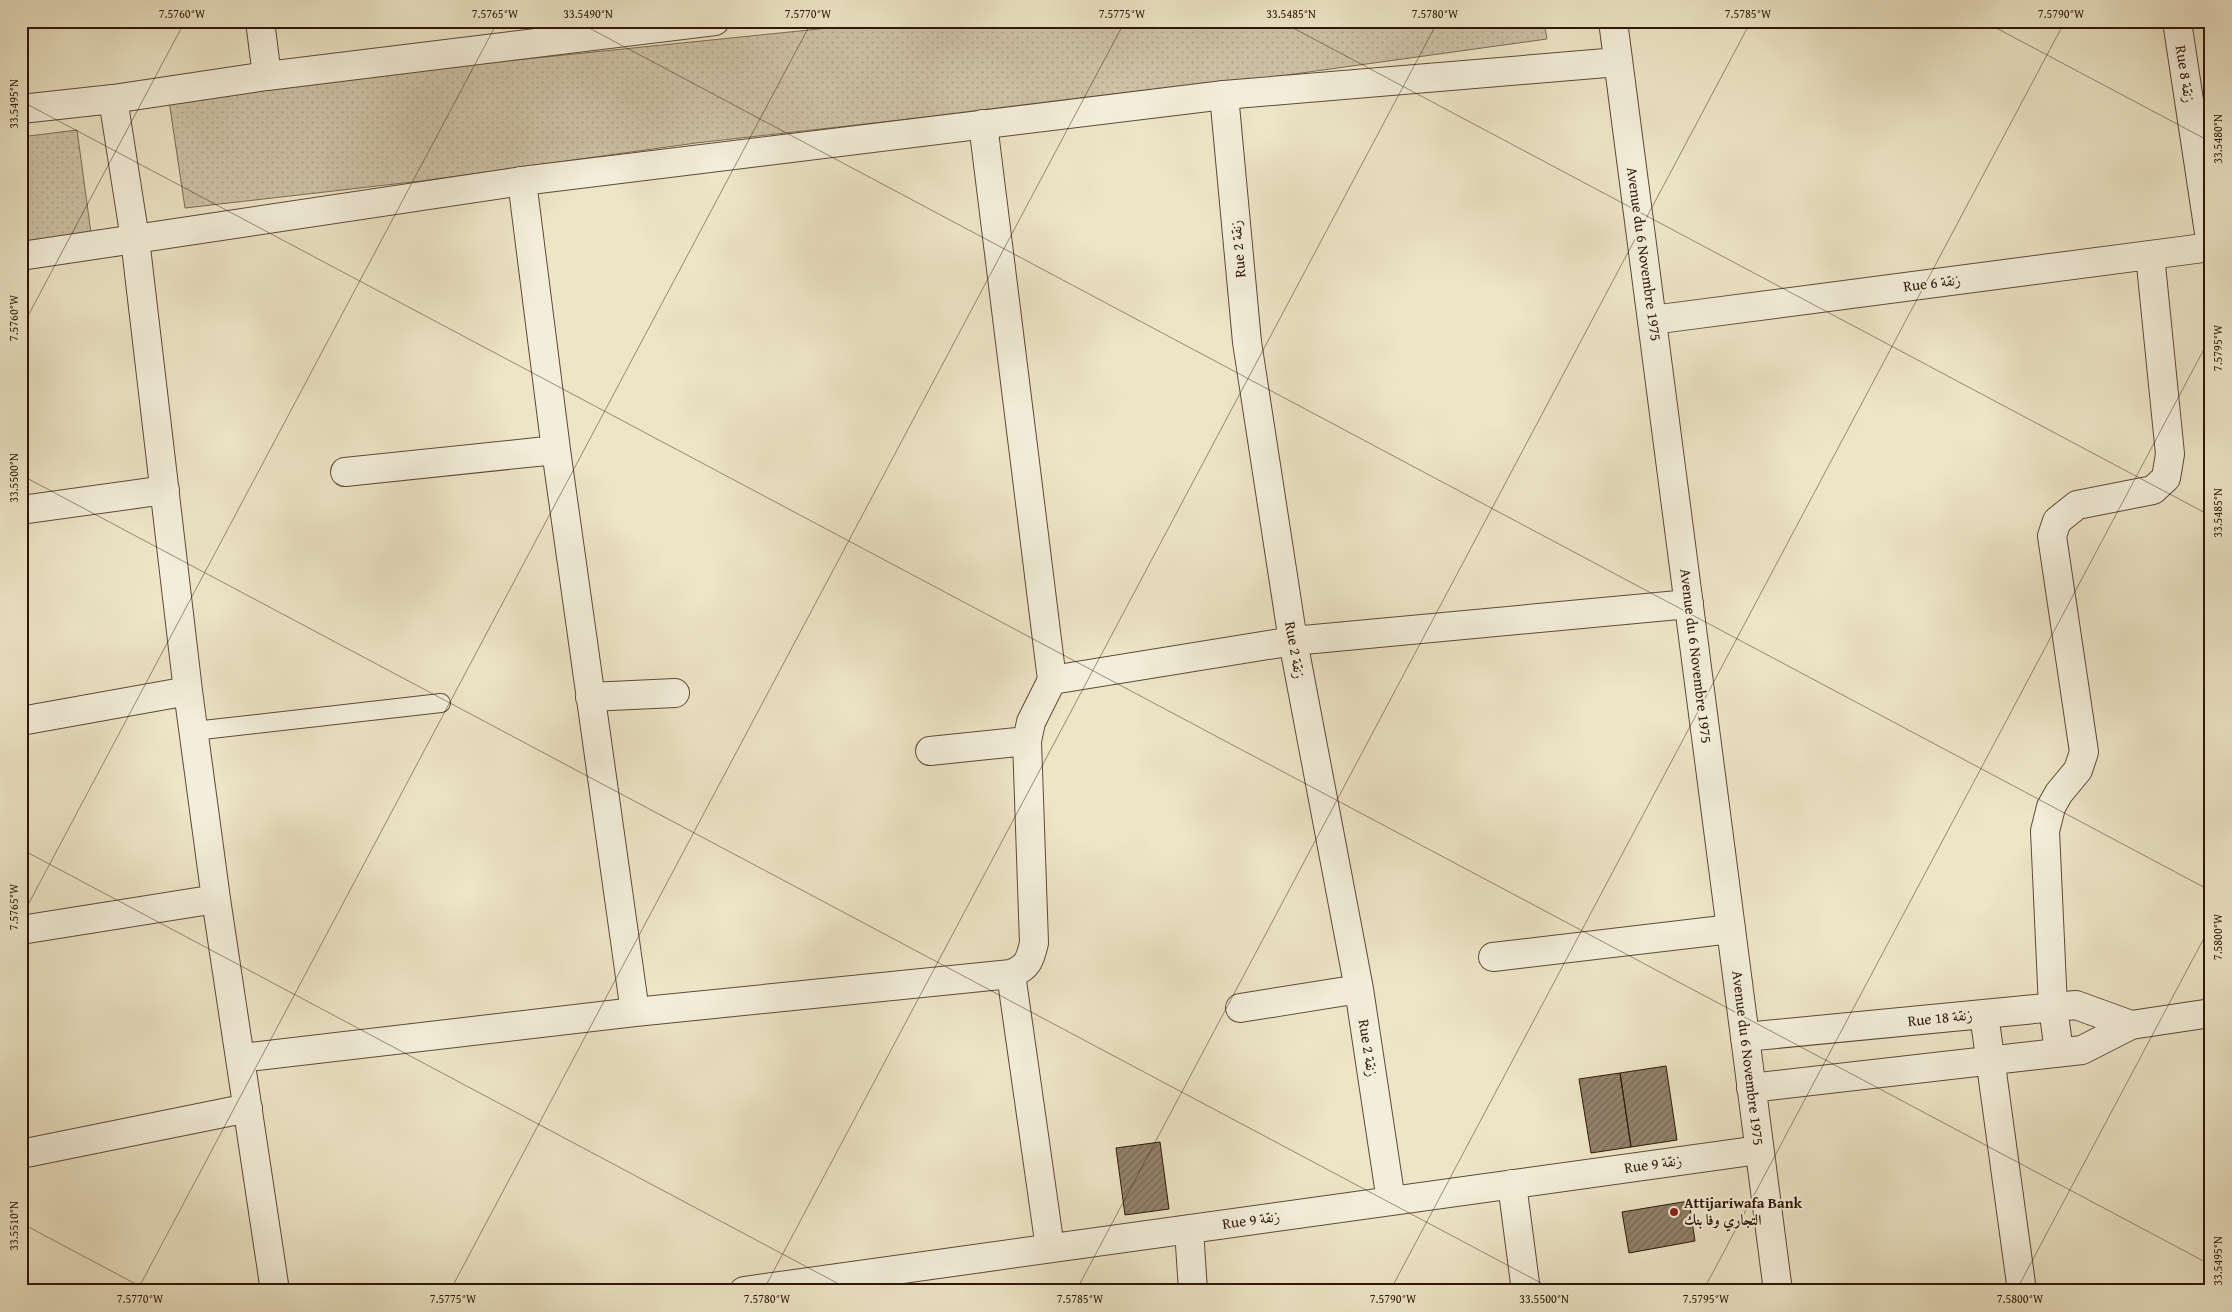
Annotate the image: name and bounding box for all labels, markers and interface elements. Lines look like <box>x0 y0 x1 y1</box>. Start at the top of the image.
text: 7.5760°W <box>159 5 206 22</box>
text: 7.5765°W <box>472 5 519 22</box>
text: 33.5490°N <box>563 5 613 22</box>
text: 7.5770°W <box>785 5 832 22</box>
text: 7.5775°W <box>1099 5 1146 22</box>
text: 33.5485°N <box>1266 5 1316 22</box>
text: 7.5780°W <box>1412 5 1459 22</box>
text: 7.5785°W <box>1725 5 1772 22</box>
text: 7.5790°W <box>2038 5 2085 22</box>
street label: Rue 8 زنقة <box>2171 44 2200 104</box>
text: 33.5495°N <box>5 79 22 129</box>
text: 33.5480°N <box>2209 114 2226 164</box>
street label: Avenue du 6 Novembre 1975 <box>1622 165 1667 342</box>
street label: Rue 2 زنقة <box>1225 219 1250 279</box>
street label: Rue 6 زنقة <box>1902 269 1962 296</box>
text: 7.5760°W <box>5 294 22 341</box>
text: 7.5795°W <box>2209 324 2226 371</box>
text: 33.5500°N <box>5 453 22 503</box>
text: 33.5485°N <box>2209 488 2226 538</box>
street label: Avenue du 6 Novembre 1975 <box>1675 567 1718 744</box>
street label: Rue 2 زنقة <box>1280 620 1311 680</box>
text: 7.5765°W <box>5 883 22 930</box>
text: 7.5800°W <box>2209 913 2226 960</box>
street label: Avenue du 6 Novembre 1975 <box>1727 969 1770 1146</box>
street label: Rue 18 زنقة <box>1907 1004 1973 1031</box>
street label: Rue 2 زنقة <box>1354 1018 1383 1078</box>
street label: Rue 9 زنقة <box>1623 1149 1683 1178</box>
place label: Attijariwafa Bank التجاري وفا بنك <box>1684 1192 1803 1232</box>
text: 33.5510°N <box>5 1201 22 1251</box>
street label: Rue 9 زنقة <box>1221 1205 1281 1234</box>
marker: Attijariwafa Bank التجاري وفا بنك <box>1668 1206 1680 1218</box>
text: 33.5495°N <box>2209 1236 2226 1286</box>
text: 7.5770°W <box>117 1290 164 1307</box>
text: 7.5775°W <box>430 1290 477 1307</box>
text: 7.5780°W <box>744 1290 791 1307</box>
text: 7.5785°W <box>1057 1290 1104 1307</box>
text: 7.5790°W <box>1370 1290 1417 1307</box>
text: 33.5500°N <box>1519 1290 1569 1307</box>
text: 7.5795°W <box>1683 1290 1730 1307</box>
text: 7.5800°W <box>1997 1290 2044 1307</box>

